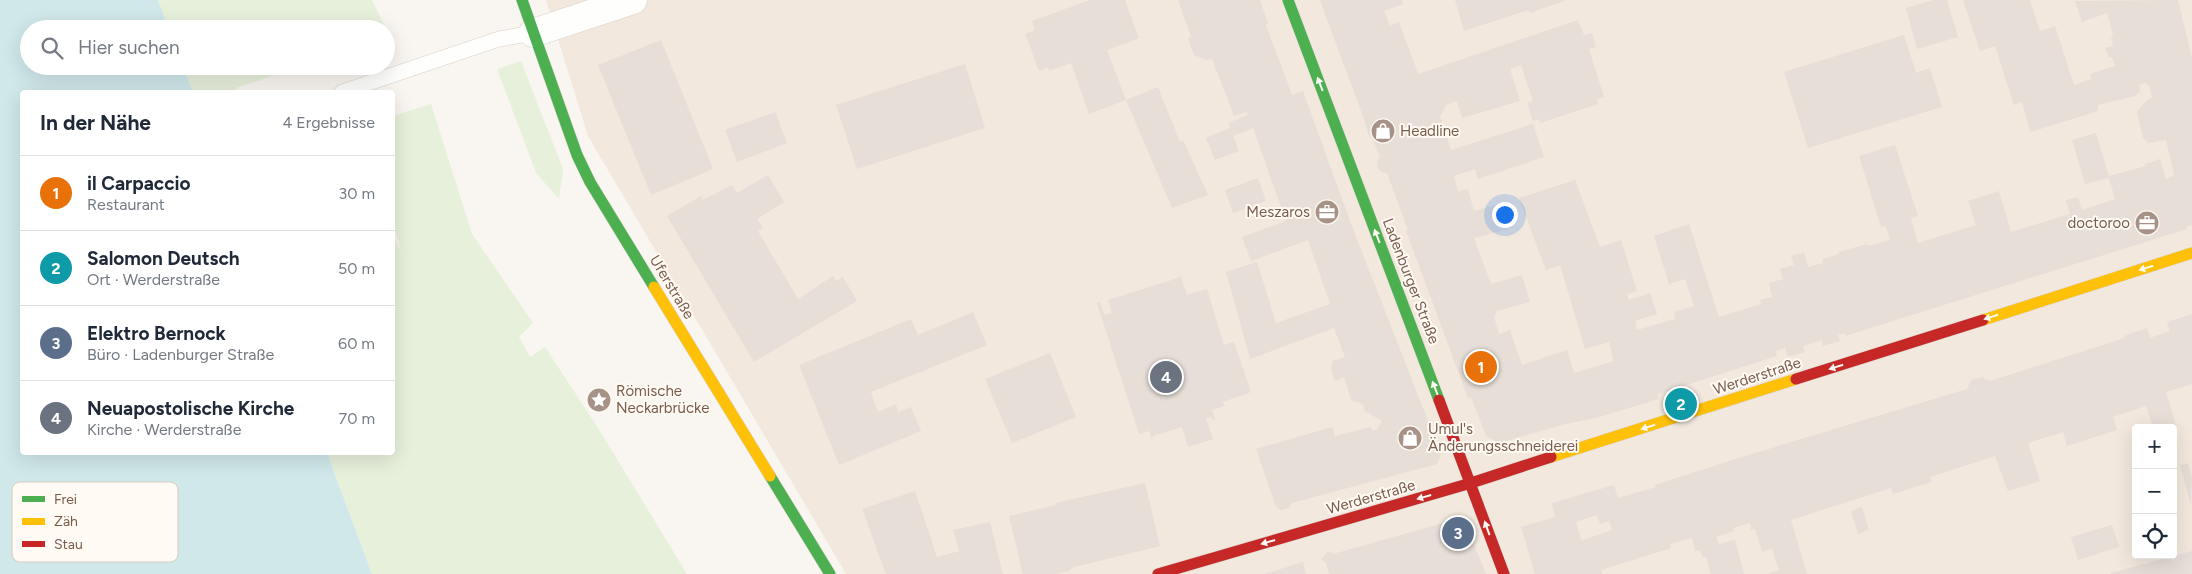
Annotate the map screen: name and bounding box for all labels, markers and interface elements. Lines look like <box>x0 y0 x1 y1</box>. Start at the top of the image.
search box <box>20 20 395 75</box>
icon: search <box>38 34 66 62</box>
text: Hier suchen <box>78 36 179 59</box>
one-way arrow <box>1316 76 1324 91</box>
text: In der Nähe <box>40 110 151 135</box>
text: 4 Ergebnisse <box>282 113 375 132</box>
shop icon: Headline <box>1370 118 1396 144</box>
place label: Headline <box>1400 122 1459 140</box>
text: il Carpaccio <box>87 172 191 195</box>
text: 1 <box>53 184 59 203</box>
text: 30 m <box>338 184 375 203</box>
text: Restaurant <box>87 195 165 214</box>
office icon: Meszaros <box>1314 199 1340 225</box>
your location <box>1492 202 1518 228</box>
place label: Meszaros <box>1246 203 1310 221</box>
office icon: doctoroo <box>2134 210 2160 236</box>
place label: doctoroo <box>2068 214 2130 232</box>
street label: Ladenburger Straße <box>1379 216 1443 346</box>
one-way arrow <box>1373 229 1381 243</box>
text: Salomon Deutsch <box>87 247 240 270</box>
street label: Uferstraße <box>646 252 698 322</box>
text: 2 <box>51 259 61 278</box>
text: 50 m <box>338 259 375 278</box>
one-way arrow <box>2138 265 2153 272</box>
text: Ort · Werderstraße <box>87 270 220 289</box>
one-way arrow <box>1983 314 1998 322</box>
text: Elektro Bernock <box>87 322 226 345</box>
text: 3 <box>52 334 60 353</box>
text: 60 m <box>338 334 375 353</box>
text: Büro · Ladenburger Straße <box>87 345 274 364</box>
pin: 1 <box>1465 348 1497 386</box>
street label: Werderstraße <box>1711 353 1803 399</box>
pin: 4 <box>1150 358 1182 396</box>
one-way arrow <box>1828 363 1843 371</box>
one-way arrow <box>1431 380 1439 395</box>
place label: Römische Neckarbrücke <box>616 382 709 417</box>
pin: 2 <box>1665 385 1697 423</box>
place icon: Römische Neckarbrücke <box>586 387 612 413</box>
text: Neuapostolische Kirche <box>87 397 294 420</box>
text: 4 <box>51 409 61 428</box>
text: 70 m <box>339 409 375 428</box>
text: Kirche · Werderstraße <box>87 420 241 439</box>
place label: Umul's Änderungsschneiderei <box>1428 420 1578 455</box>
one-way arrow <box>1640 423 1655 431</box>
map controls <box>2132 424 2177 559</box>
button: + <box>2132 424 2177 469</box>
shop icon: Umul's Änderungsschneiderei <box>1397 425 1423 451</box>
button: − <box>2132 469 2177 514</box>
street label: Werderstraße <box>1325 476 1417 518</box>
legend <box>12 482 178 562</box>
text: Frei <box>54 491 77 508</box>
one-way arrow <box>1417 493 1432 501</box>
text: Zäh <box>54 513 78 530</box>
pin: 3 <box>1442 514 1474 552</box>
button: locate <box>2132 514 2177 559</box>
one-way arrow <box>1483 520 1491 535</box>
text: Stau <box>54 536 83 553</box>
one-way arrow <box>1260 539 1275 547</box>

